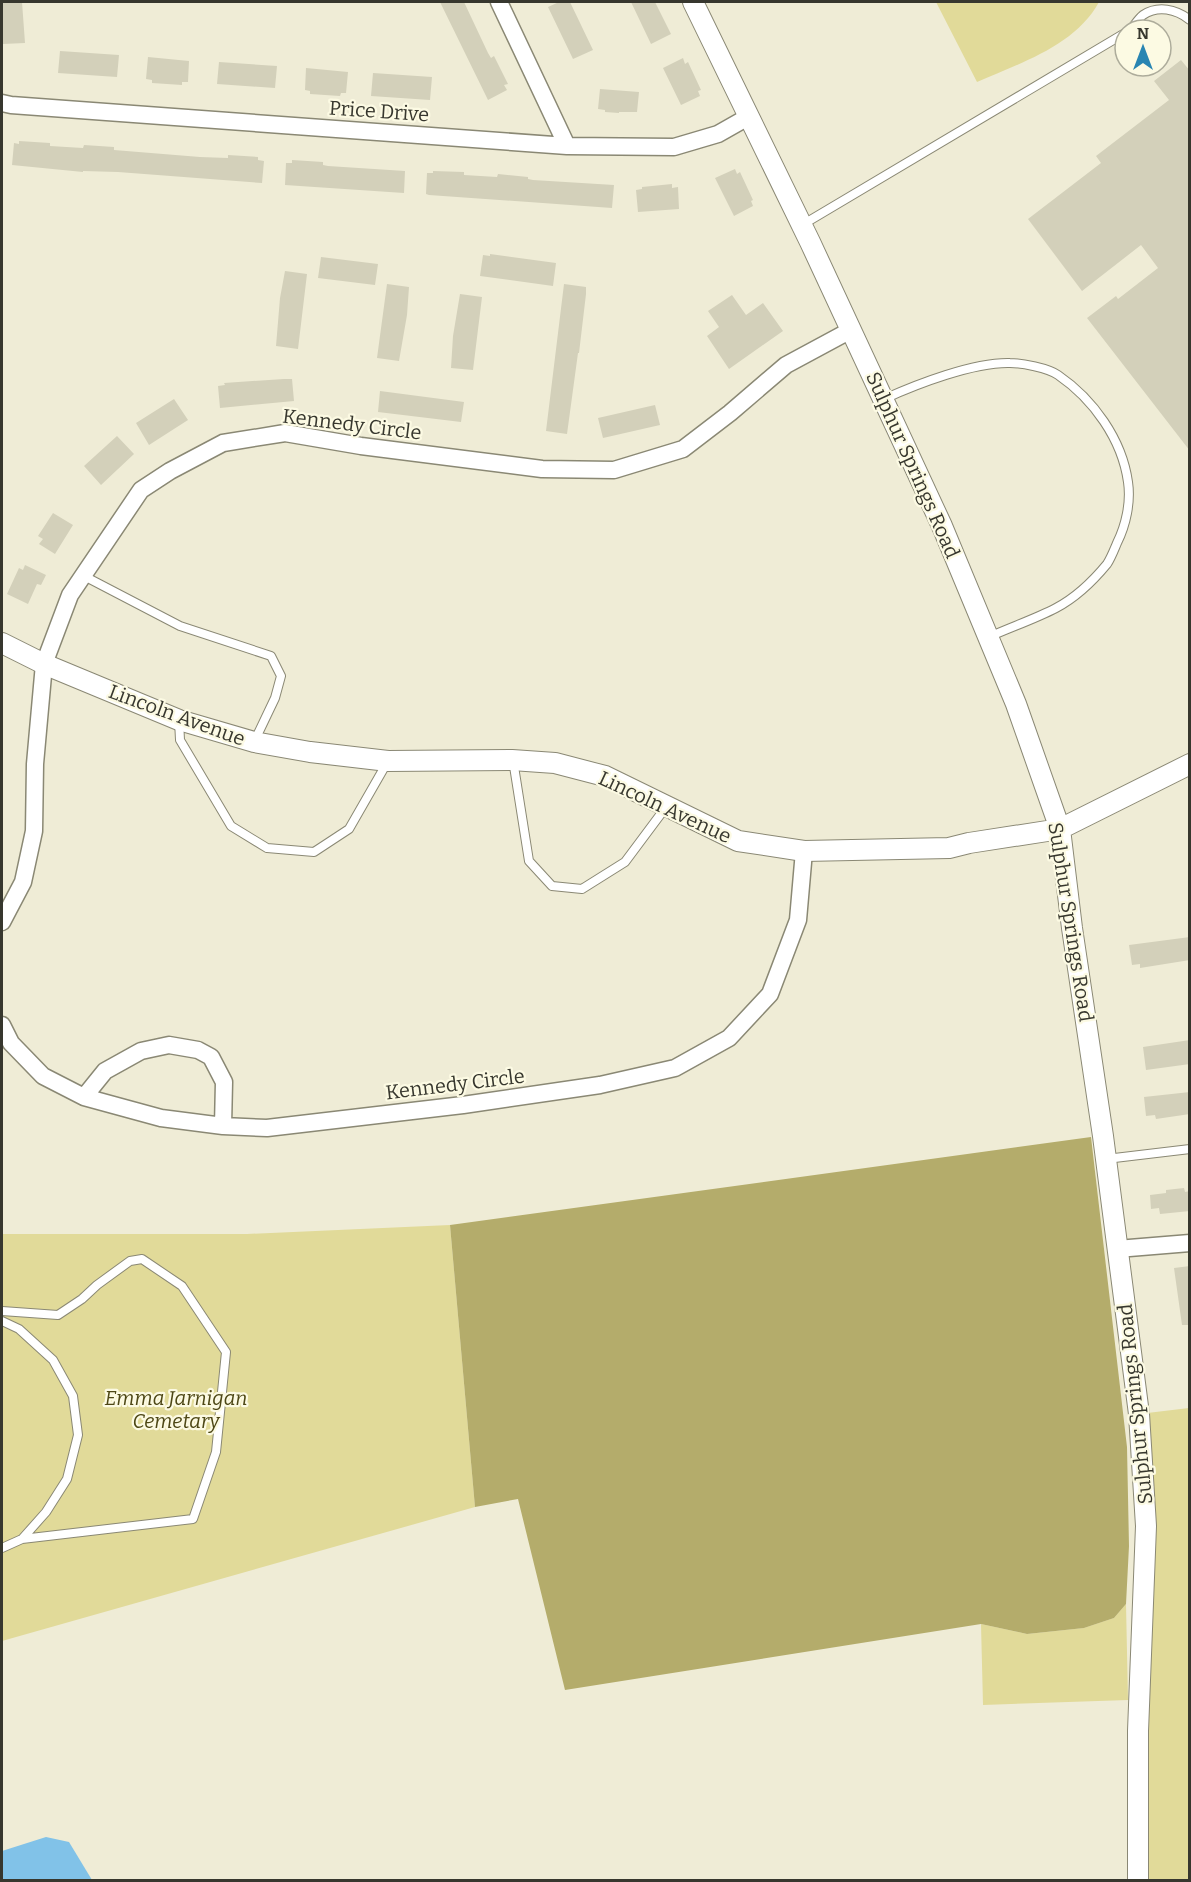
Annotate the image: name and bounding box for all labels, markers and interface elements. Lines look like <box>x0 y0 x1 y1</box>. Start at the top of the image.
north arrow <box>1113 18 1173 78</box>
text: N <box>1137 24 1149 43</box>
street label: Price Drive <box>328 96 430 126</box>
street label: Sulphur Springs Road <box>861 368 965 562</box>
street label: Kennedy Circle <box>281 404 423 444</box>
street label: Lincoln Avenue <box>105 679 249 751</box>
street label: Lincoln Avenue <box>595 766 735 848</box>
street label: Sulphur Springs Road <box>1043 821 1099 1024</box>
street label: Kennedy Circle <box>384 1064 526 1104</box>
street label: Sulphur Springs Road <box>1113 1302 1157 1505</box>
park label: Emma Jarnigan Cemetary <box>105 1386 247 1433</box>

